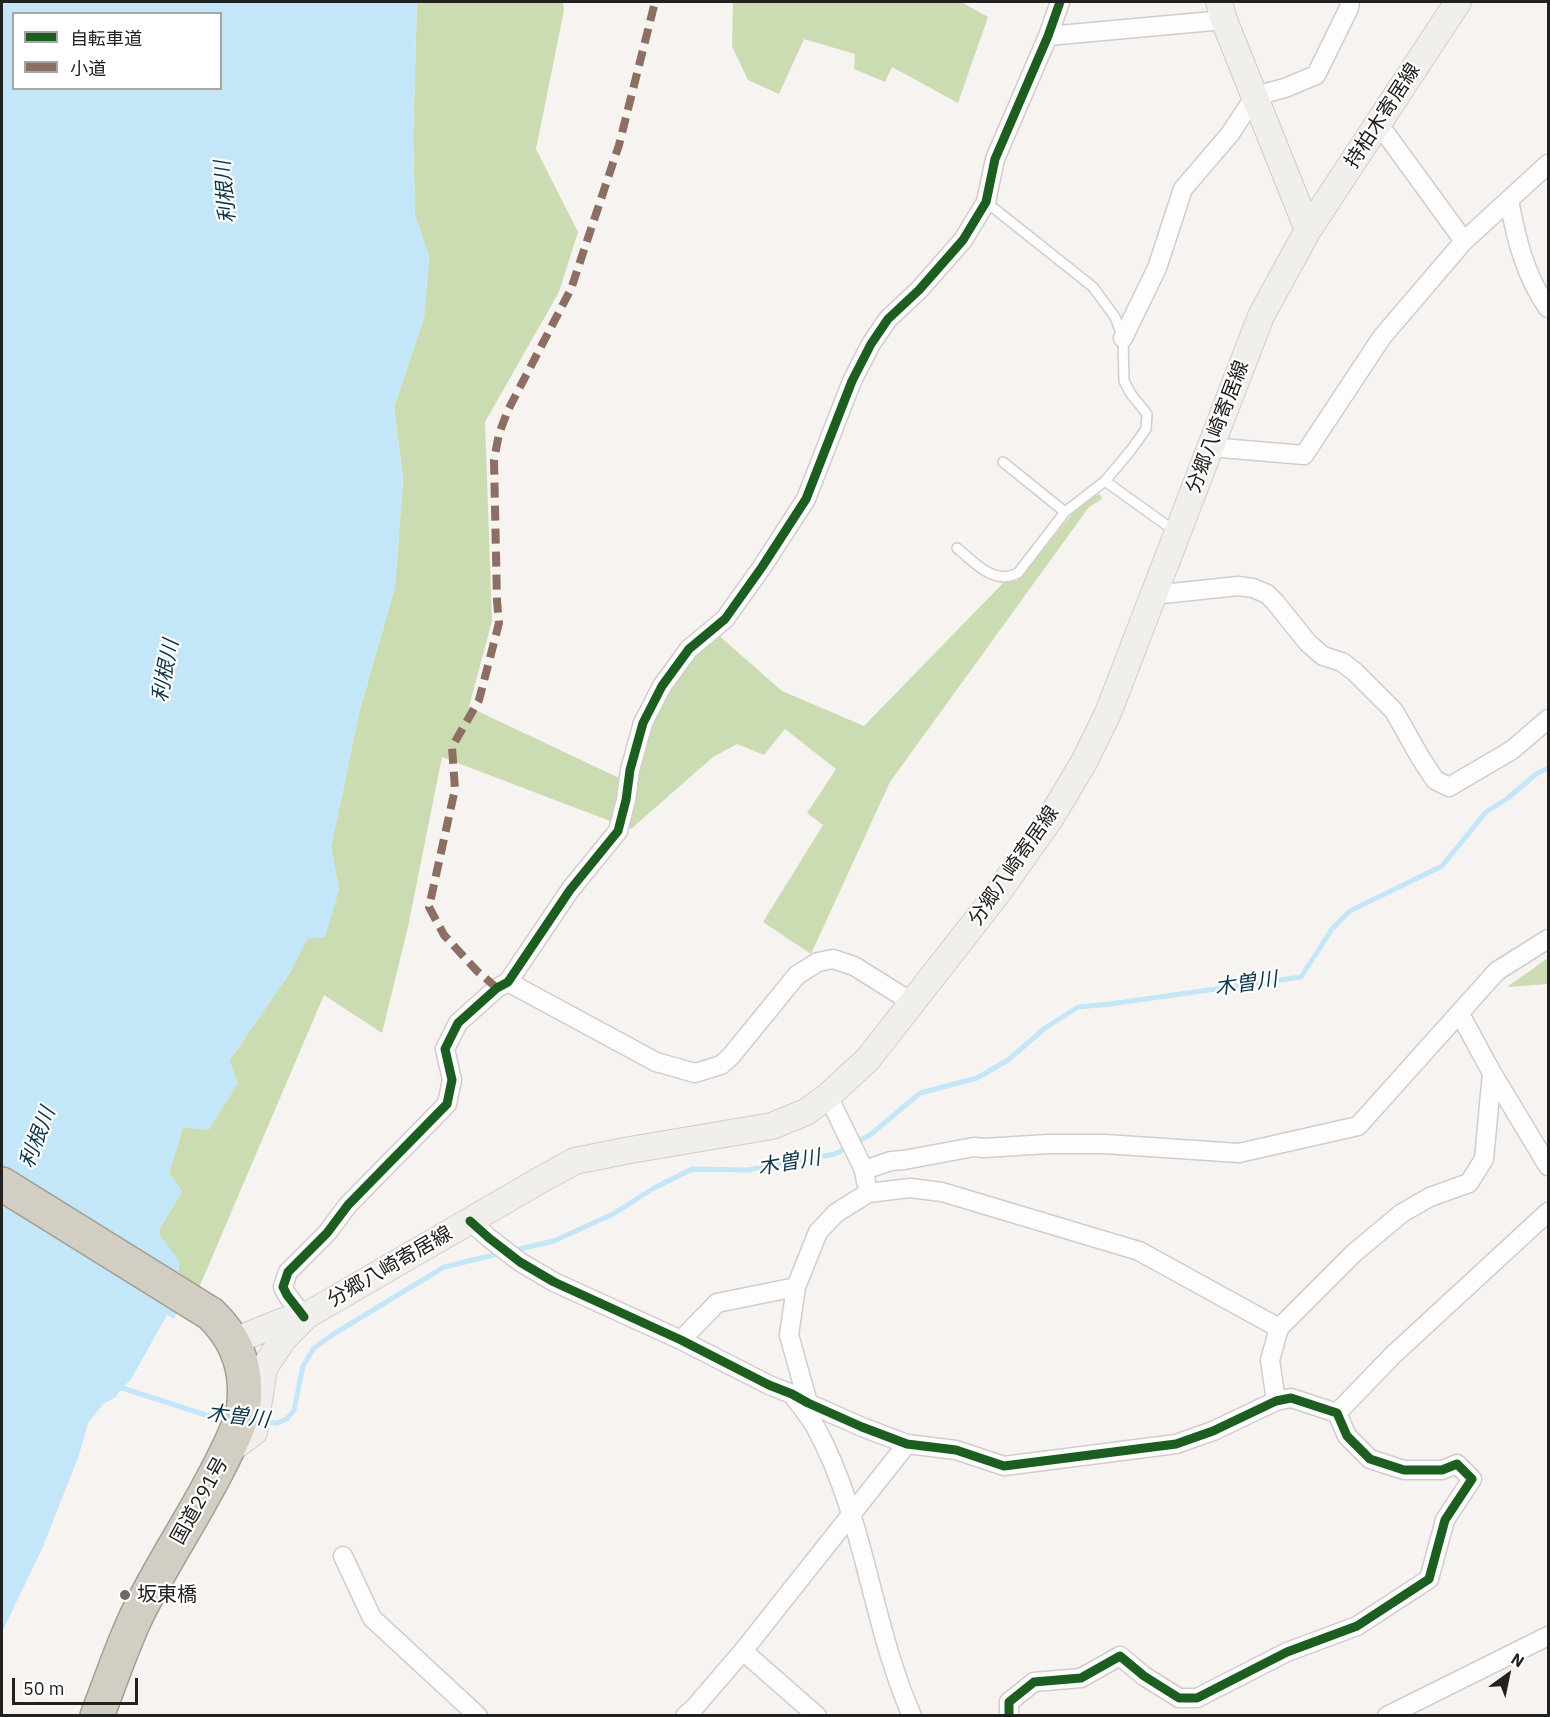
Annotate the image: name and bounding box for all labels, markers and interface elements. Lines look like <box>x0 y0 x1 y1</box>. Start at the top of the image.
legend <box>12 12 222 90</box>
text: 自転車道 <box>70 27 142 50</box>
text: 小道 <box>70 57 106 80</box>
street label: 持柏木寄居線 <box>1340 59 1426 173</box>
water label: 利根川 <box>211 160 241 224</box>
street label: 分郷八崎寄居線 <box>1182 357 1254 497</box>
water label: 利根川 <box>148 638 184 704</box>
street label: 分郷八崎寄居線 <box>964 802 1064 930</box>
water label: 木曽川 <box>1213 967 1279 1001</box>
water label: 利根川 <box>15 1104 61 1172</box>
water label: 木曽川 <box>756 1145 822 1181</box>
street label: 分郷八崎寄居線 <box>323 1222 457 1312</box>
water label: 木曽川 <box>205 1401 271 1433</box>
street label: 国道291号 <box>166 1453 234 1549</box>
place label: 坂東橋 <box>137 1583 197 1607</box>
marker: 坂東橋 <box>118 1588 132 1602</box>
north arrow <box>1478 1645 1538 1705</box>
text: N <box>1507 1648 1528 1671</box>
scale bar <box>15 1666 141 1704</box>
text: 50 m <box>23 1677 65 1700</box>

